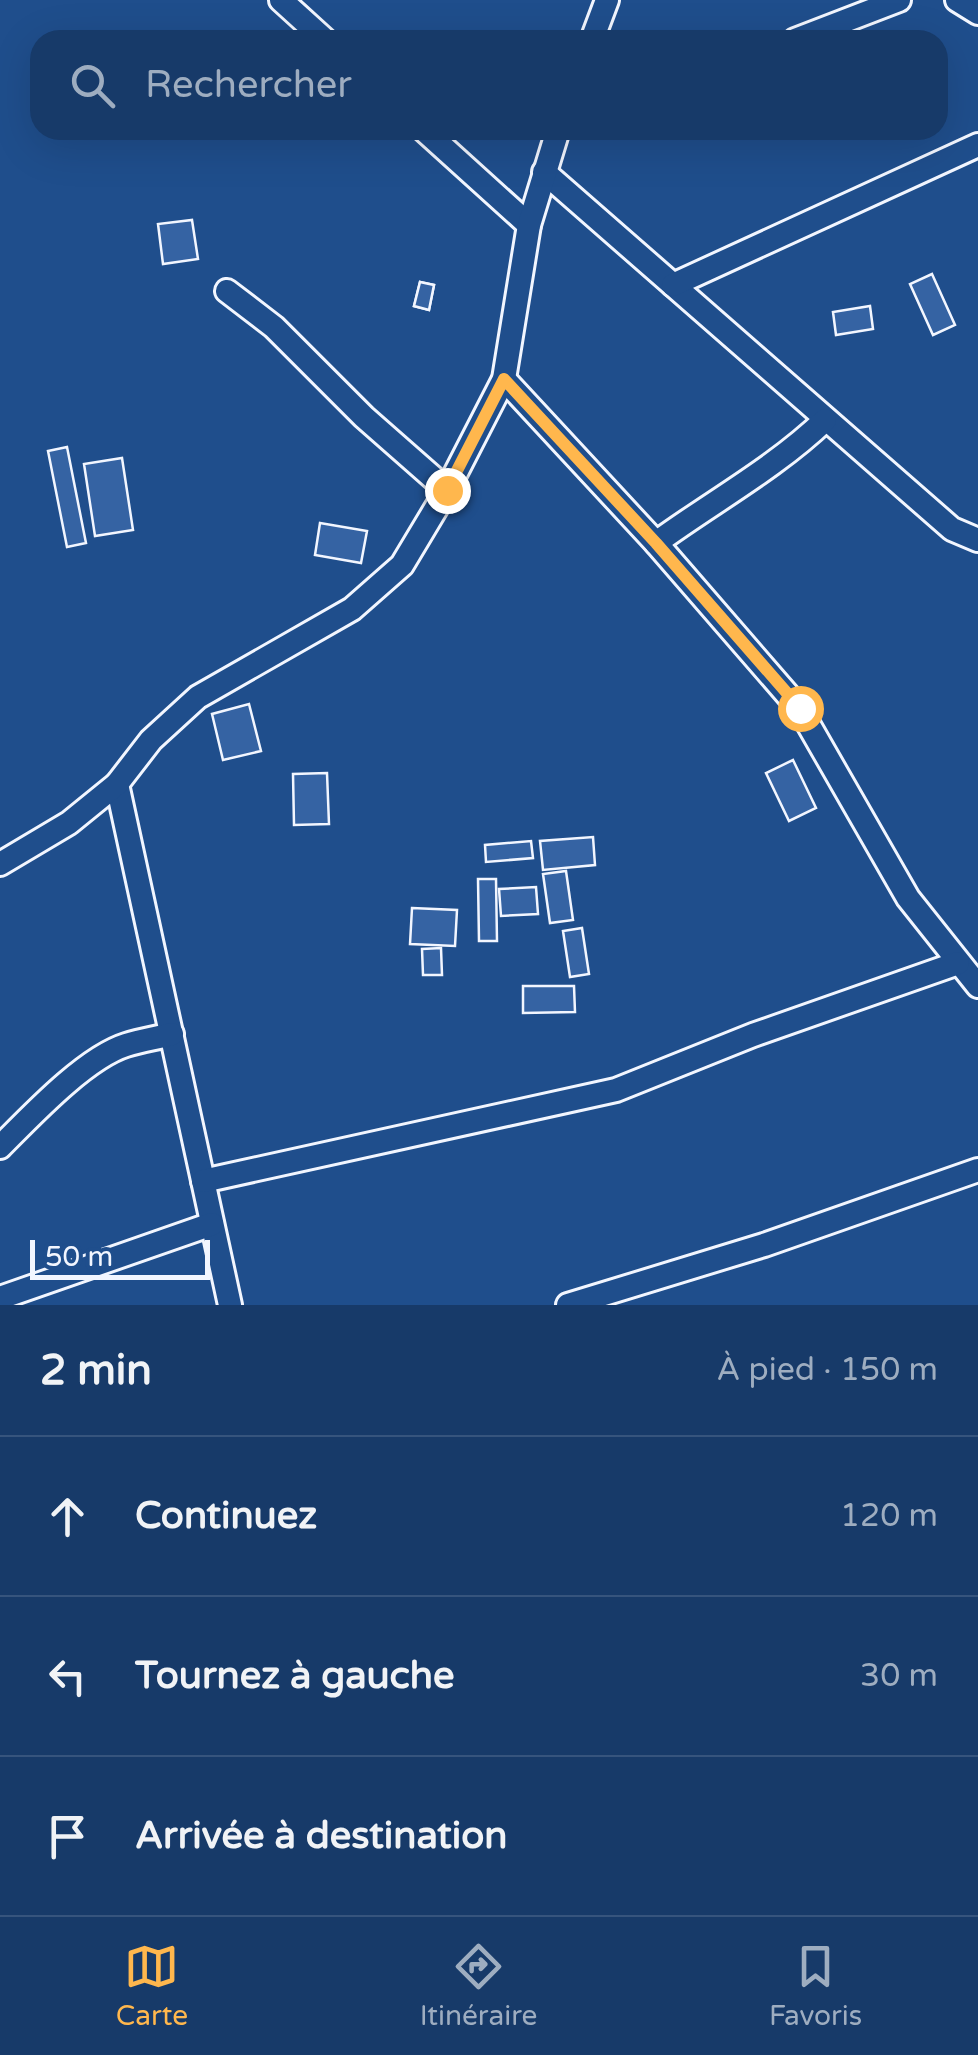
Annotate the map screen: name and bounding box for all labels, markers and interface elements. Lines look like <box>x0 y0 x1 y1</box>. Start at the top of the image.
search box <box>30 30 948 140</box>
icon: search <box>65 58 120 113</box>
text: Rechercher <box>145 62 352 108</box>
route end <box>425 468 471 514</box>
route start <box>778 686 824 732</box>
scale bar <box>30 1235 210 1280</box>
text: 50 m <box>45 1240 113 1274</box>
text: 2 min <box>40 1345 152 1396</box>
text: À pied · 150 m <box>716 1351 938 1389</box>
icon: ahead <box>40 1489 95 1544</box>
text: Continuez <box>135 1493 317 1539</box>
text: 120 m <box>840 1497 938 1535</box>
icon: left <box>40 1649 95 1704</box>
text: Tournez à gauche <box>135 1653 454 1699</box>
text: 30 m <box>860 1657 938 1695</box>
icon: arrive <box>40 1809 95 1864</box>
text: Arrivée à destination <box>135 1813 508 1859</box>
tab: Carte <box>116 1939 188 2033</box>
tab: Itinéraire <box>420 1939 537 2033</box>
tab: Favoris <box>769 1939 862 2033</box>

